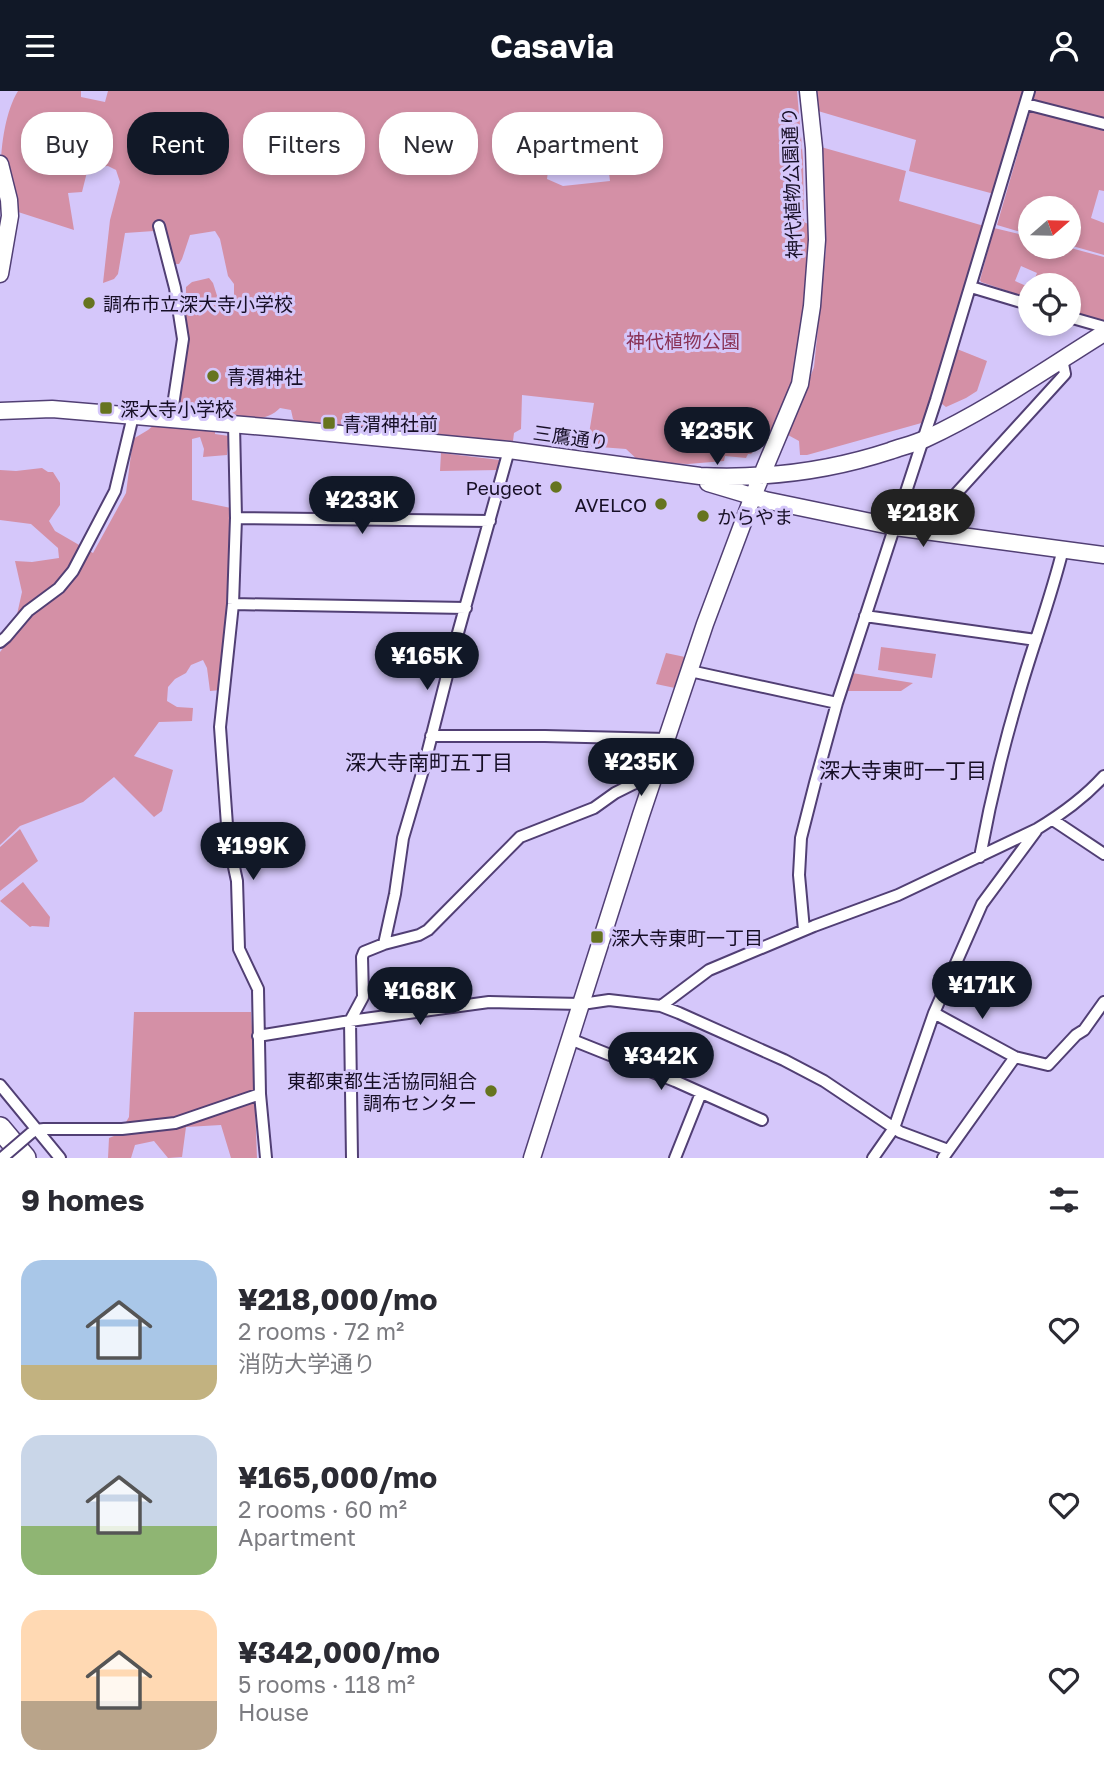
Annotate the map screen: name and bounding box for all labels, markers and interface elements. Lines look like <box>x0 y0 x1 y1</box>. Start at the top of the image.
icon: menu <box>21 27 59 65</box>
text: Casavia <box>490 27 614 65</box>
icon: person <box>1045 27 1083 65</box>
street label: 神代植物公園通り <box>777 107 805 259</box>
chip: Buy <box>21 112 113 175</box>
chip: Rent <box>127 112 229 175</box>
chip: Filters <box>243 112 365 175</box>
chip: New <box>379 112 478 175</box>
chip: Apartment <box>492 112 663 175</box>
north arrow <box>1018 196 1082 259</box>
map controls <box>1018 196 1081 336</box>
button: locate <box>1018 273 1081 336</box>
place label: 調布市立深大寺小学校 <box>103 292 293 315</box>
marker: 調布市立深大寺小学校 <box>81 295 97 311</box>
park label: 神代植物公園 <box>626 329 740 352</box>
place label: 青渭神社 <box>227 365 303 388</box>
marker: 青渭神社 <box>205 368 221 384</box>
place label: 深大寺小学校 <box>120 397 234 420</box>
marker: 深大寺小学校 <box>98 400 114 416</box>
pin: ¥235K <box>668 407 766 467</box>
place label: 青渭神社前 <box>343 412 438 435</box>
marker: 青渭神社前 <box>321 415 337 431</box>
text: ¥235K <box>680 416 754 444</box>
street label: 三鷹通り <box>532 420 610 454</box>
place label: Peugeot <box>466 476 542 499</box>
pin: ¥233K <box>313 477 411 536</box>
marker: Peugeot <box>548 479 564 495</box>
text: ¥233K <box>325 485 399 513</box>
pin: ¥218K <box>874 489 972 549</box>
place label: AVELCO <box>575 493 647 516</box>
marker: AVELCO <box>653 496 669 512</box>
text: ¥218K <box>887 498 959 526</box>
place label: からやま <box>717 505 793 528</box>
marker: からやま <box>695 508 711 524</box>
pin: ¥165K <box>378 633 476 692</box>
text: ¥165K <box>391 641 463 669</box>
pin: ¥235K <box>592 739 690 798</box>
text: ¥235K <box>604 747 678 775</box>
district label: 深大寺南町五丁目 <box>345 749 513 775</box>
district label: 深大寺東町一丁目 <box>819 757 987 783</box>
pin: ¥199K <box>204 823 302 882</box>
text: ¥199K <box>217 831 289 859</box>
place label: 深大寺東町一丁目 <box>611 926 763 949</box>
marker: 深大寺東町一丁目 <box>589 929 605 945</box>
pin: ¥171K <box>933 961 1031 1021</box>
pin: ¥168K <box>371 967 469 1027</box>
text: ¥171K <box>948 970 1016 998</box>
text: ¥168K <box>383 976 457 1004</box>
pin: ¥342K <box>612 1033 710 1092</box>
text: ¥342K <box>624 1041 698 1069</box>
place label: 東都東都生活協同組合 調布センター <box>287 1069 477 1114</box>
marker: 東都東都生活協同組合 調布センター <box>483 1083 499 1099</box>
icon: filters <box>1045 1181 1083 1219</box>
text: 9 homes <box>21 1182 144 1218</box>
text: ¥218,000/mo <box>238 1281 438 1317</box>
icon: home <box>77 1288 161 1372</box>
icon: heart <box>1045 1311 1083 1349</box>
text: 2 rooms · 72 m² <box>238 1317 404 1345</box>
text: 消防大学通り <box>238 1349 376 1377</box>
text: ¥165,000/mo <box>238 1459 437 1495</box>
icon: home <box>77 1463 161 1547</box>
icon: heart <box>1045 1486 1083 1524</box>
text: 2 rooms · 60 m² <box>238 1495 407 1523</box>
text: Apartment <box>238 1523 356 1551</box>
text: ¥342,000/mo <box>238 1634 440 1670</box>
icon: home <box>77 1638 161 1722</box>
icon: heart <box>1045 1661 1083 1699</box>
text: 5 rooms · 118 m² <box>238 1670 415 1698</box>
text: House <box>238 1698 309 1726</box>

